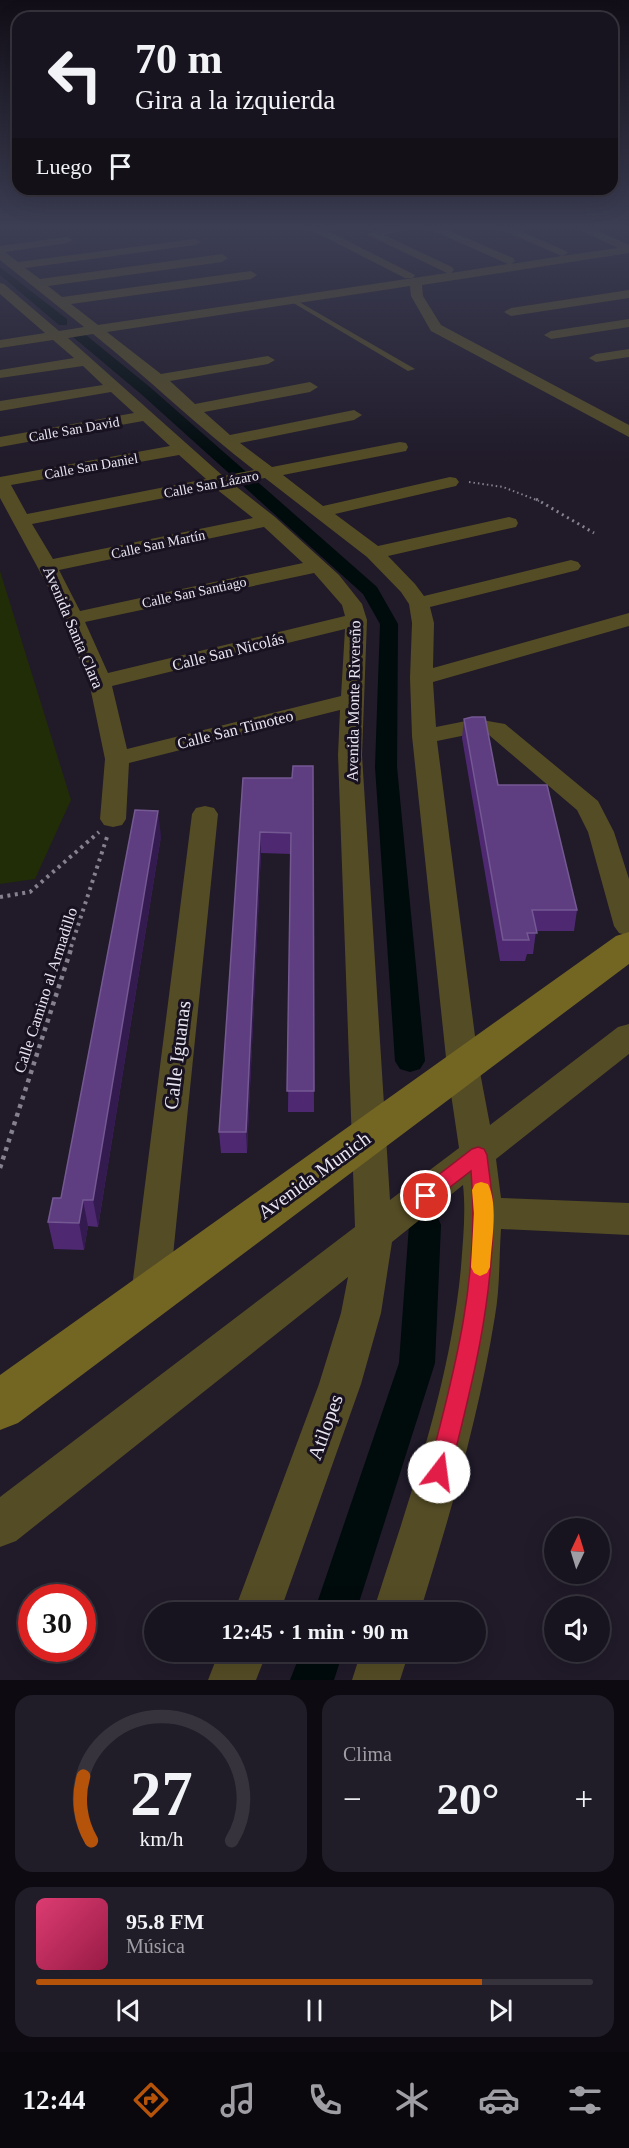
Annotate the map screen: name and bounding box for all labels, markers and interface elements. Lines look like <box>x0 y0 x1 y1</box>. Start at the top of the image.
icon: left <box>36 36 114 114</box>
text: 70 m <box>135 36 223 82</box>
text: Gira a la izquierda <box>135 85 335 115</box>
icon: arrive <box>104 150 137 183</box>
text: Luego <box>36 154 92 179</box>
street label: Calle San David <box>28 414 121 445</box>
street label: Calle San Daniel <box>43 451 139 482</box>
street label: Calle San Lázaro <box>162 468 260 501</box>
street label: Calle San Martín <box>110 527 206 562</box>
street label: Avenida Santa Clara <box>40 563 107 691</box>
street label: Calle San Santiago <box>140 574 248 611</box>
street label: Avenida Monte Rivereño <box>344 620 363 782</box>
street label: Calle San Nicolás <box>170 629 286 674</box>
street label: Calle San Timoteo <box>175 707 295 752</box>
street label: Calle Camino al Armadillo <box>11 905 80 1075</box>
street label: Calle Iguanas <box>159 999 196 1111</box>
street label: Avenida Munich <box>254 1127 374 1223</box>
pin <box>400 1170 451 1221</box>
icon: arrive <box>409 1179 442 1212</box>
street label: Atilopes <box>303 1391 348 1463</box>
position arrow <box>407 1440 471 1504</box>
north arrow <box>544 1518 610 1584</box>
map controls <box>544 1518 610 1662</box>
speed limit sign: 30 <box>18 1584 96 1662</box>
button: sound <box>544 1596 610 1662</box>
text: 12:45 · 1 min · 90 m <box>222 1619 409 1644</box>
text: Clima <box>343 1743 392 1765</box>
text: 27 <box>130 1759 192 1828</box>
text: 20° <box>437 1774 500 1824</box>
text: − <box>343 1781 362 1817</box>
text: + <box>574 1781 593 1817</box>
text: km/h <box>139 1827 183 1851</box>
text: 95.8 FM <box>126 1909 204 1934</box>
text: Música <box>126 1935 185 1957</box>
icon: previous <box>112 1994 145 2027</box>
icon: pause <box>298 1994 331 2027</box>
icon: next <box>484 1994 517 2027</box>
icon: directions <box>130 2079 172 2121</box>
icon: music <box>217 2079 259 2121</box>
icon: phone <box>304 2079 346 2121</box>
icon: climate <box>391 2079 433 2121</box>
icon: car <box>478 2079 520 2121</box>
icon: filters <box>564 2079 606 2121</box>
text: 12:44 <box>22 2085 85 2115</box>

